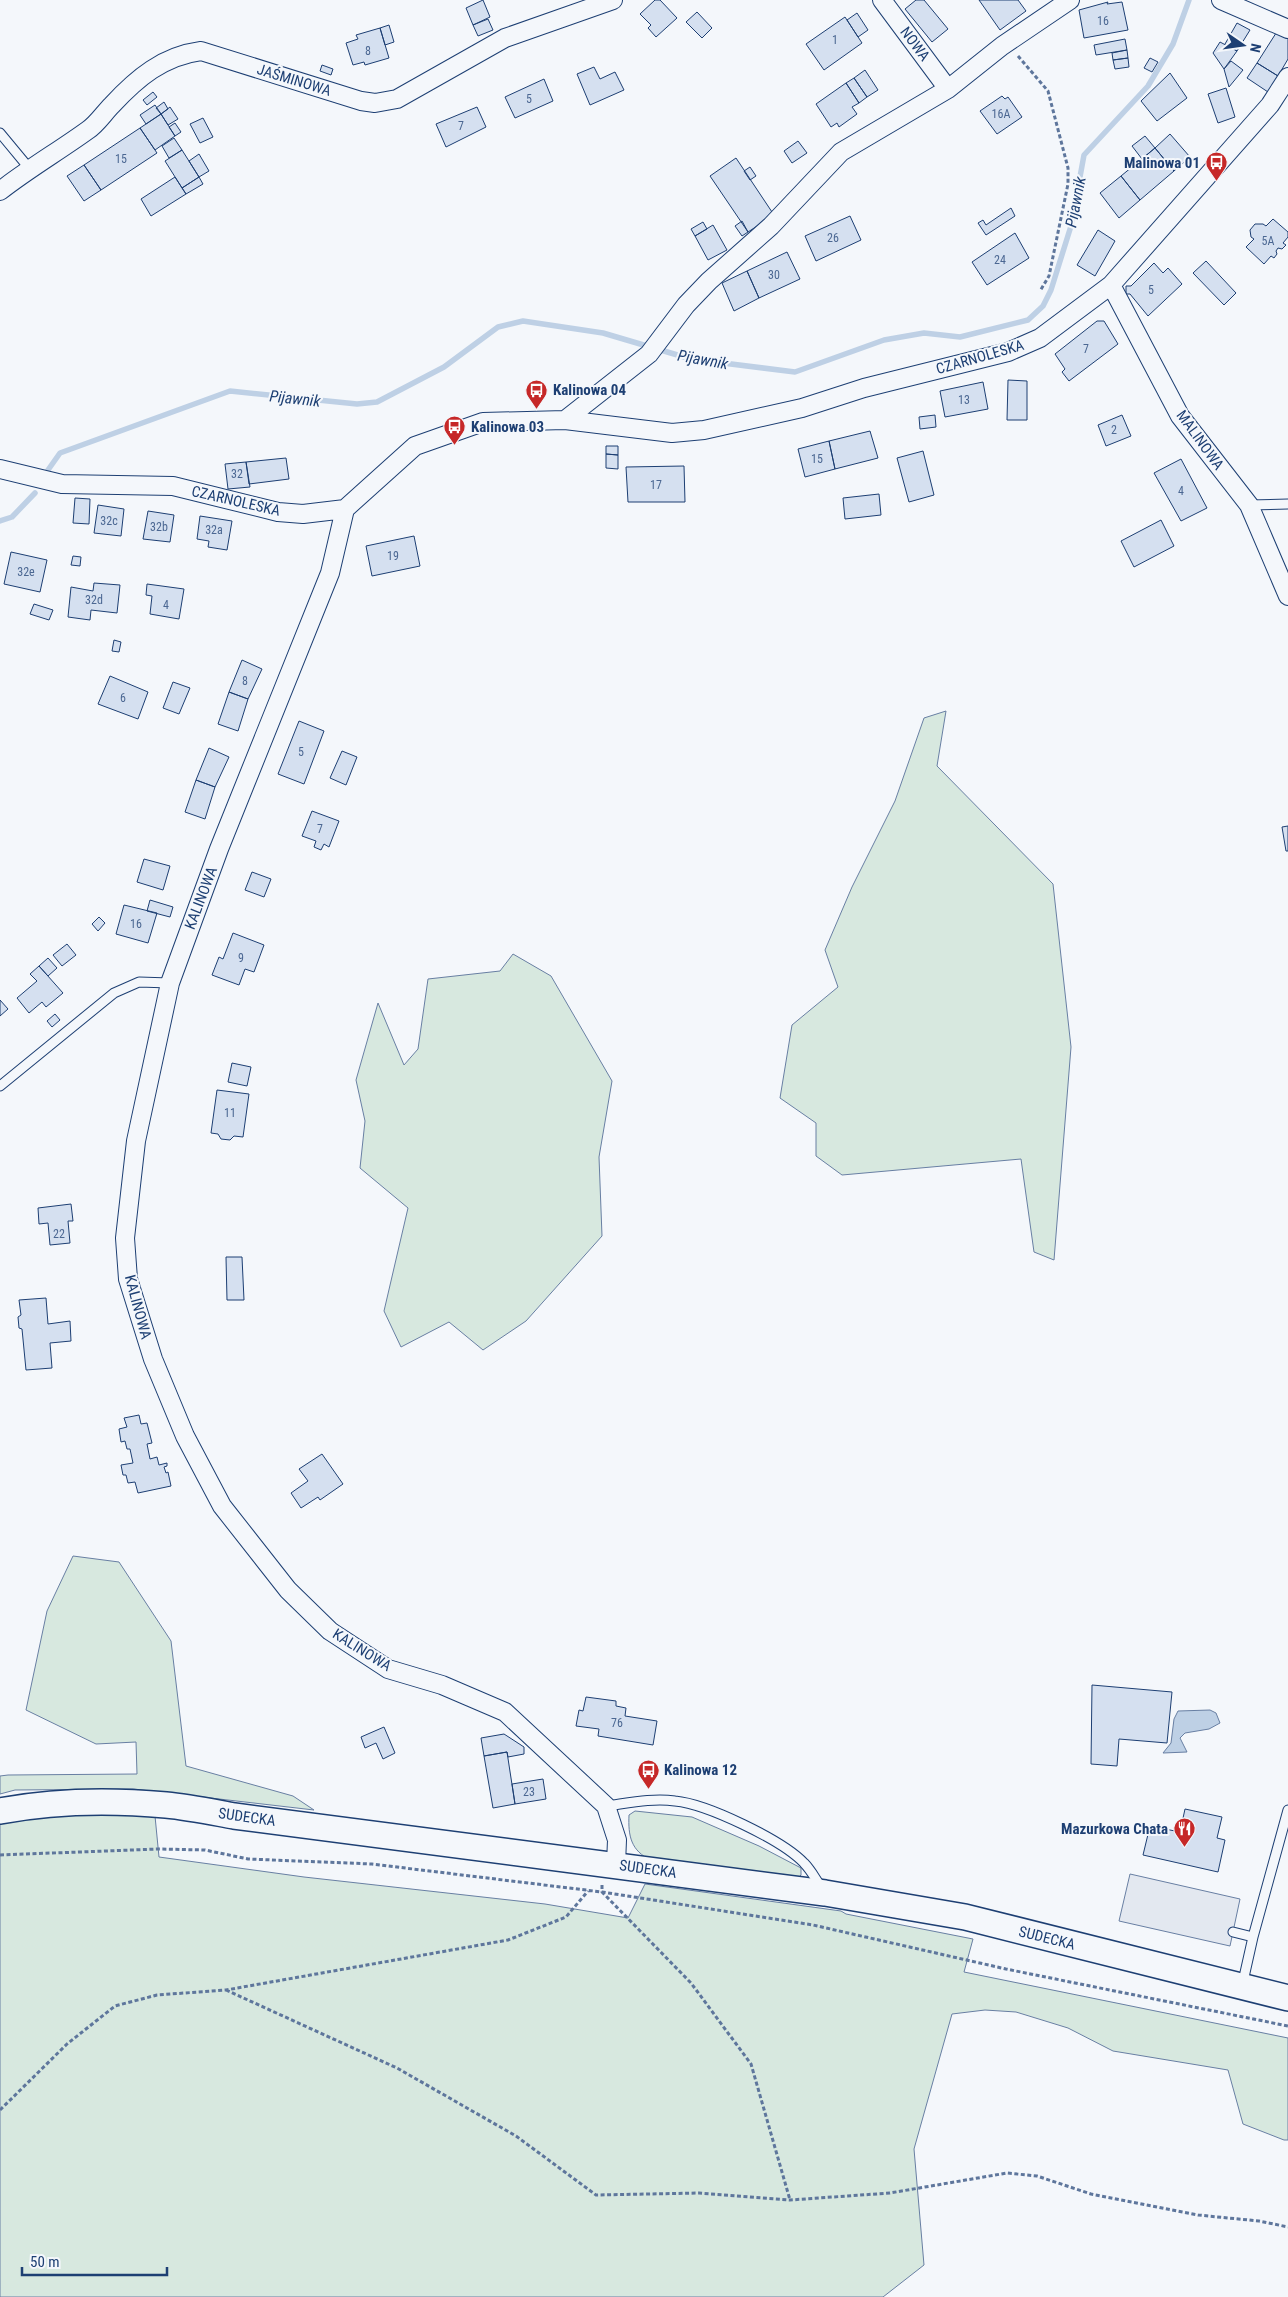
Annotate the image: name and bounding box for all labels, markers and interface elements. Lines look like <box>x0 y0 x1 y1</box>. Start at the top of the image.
house number: 16 <box>1097 14 1109 28</box>
north arrow <box>1218 20 1268 70</box>
street label: NOWA <box>896 23 934 65</box>
house number: 1 <box>832 33 838 47</box>
text: N <box>1247 42 1264 54</box>
house number: 8 <box>365 44 371 58</box>
street label: JAŚMINOWA <box>255 60 334 100</box>
house number: 5 <box>526 92 532 106</box>
house number: 16A <box>992 107 1010 121</box>
house number: 7 <box>458 119 464 133</box>
bus stop icon: Malinowa 01 <box>1204 151 1228 182</box>
house number: 15 <box>115 152 127 166</box>
place label: Malinowa 01 <box>1124 154 1200 172</box>
water label: Pijawnik <box>1061 174 1090 229</box>
house number: 26 <box>827 231 839 245</box>
house number: 5A <box>1262 234 1275 248</box>
house number: 24 <box>994 253 1006 267</box>
house number: 30 <box>768 268 780 282</box>
house number: 5 <box>1148 283 1154 297</box>
street label: CZARNOLESKA <box>934 336 1026 378</box>
house number: 7 <box>1083 342 1089 356</box>
water label: Pijawnik <box>676 346 731 373</box>
bus stop icon: Kalinowa 04 <box>525 378 549 409</box>
place label: Kalinowa 04 <box>553 381 626 399</box>
water label: Pijawnik <box>268 386 322 411</box>
house number: 13 <box>958 393 970 407</box>
street label: MALINOWA <box>1172 407 1228 474</box>
bus stop icon: Kalinowa 03 <box>443 415 467 446</box>
place label: Kalinowa 03 <box>471 418 544 436</box>
house number: 2 <box>1111 423 1117 437</box>
house number: 15 <box>811 452 823 466</box>
house number: 32 <box>231 467 243 481</box>
house number: 17 <box>650 478 662 492</box>
street label: CZARNOLESKA <box>190 482 282 520</box>
house number: 4 <box>1178 484 1184 498</box>
house number: 32c <box>100 514 118 528</box>
house number: 32b <box>150 520 168 534</box>
house number: 32a <box>205 523 223 537</box>
house number: 19 <box>387 549 399 563</box>
house number: 32e <box>17 565 35 579</box>
house number: 32d <box>85 593 103 607</box>
house number: 4 <box>163 598 169 612</box>
house number: 8 <box>242 674 248 688</box>
house number: 6 <box>120 691 126 705</box>
house number: 5 <box>298 745 304 759</box>
house number: 7 <box>317 822 323 836</box>
street label: KALINOWA <box>181 864 221 932</box>
house number: 16 <box>130 917 142 931</box>
house number: 9 <box>238 951 244 965</box>
house number: 11 <box>224 1106 236 1120</box>
house number: 22 <box>53 1227 65 1241</box>
street label: KALINOWA <box>121 1273 155 1341</box>
street label: KALINOWA <box>329 1625 395 1675</box>
house number: 76 <box>611 1716 623 1730</box>
bus stop icon: Kalinowa 12 <box>636 1758 660 1789</box>
place label: Kalinowa 12 <box>664 1761 737 1779</box>
house number: 23 <box>523 1785 535 1799</box>
street label: SUDECKA <box>217 1804 277 1830</box>
restaurant icon: Mazurkowa Chata <box>1172 1817 1196 1848</box>
place label: Mazurkowa Chata <box>1061 1820 1168 1838</box>
street label: SUDECKA <box>618 1856 678 1882</box>
street label: SUDECKA <box>1017 1922 1077 1954</box>
scale bar <box>22 2244 168 2276</box>
text: 50 m <box>30 2253 60 2271</box>

